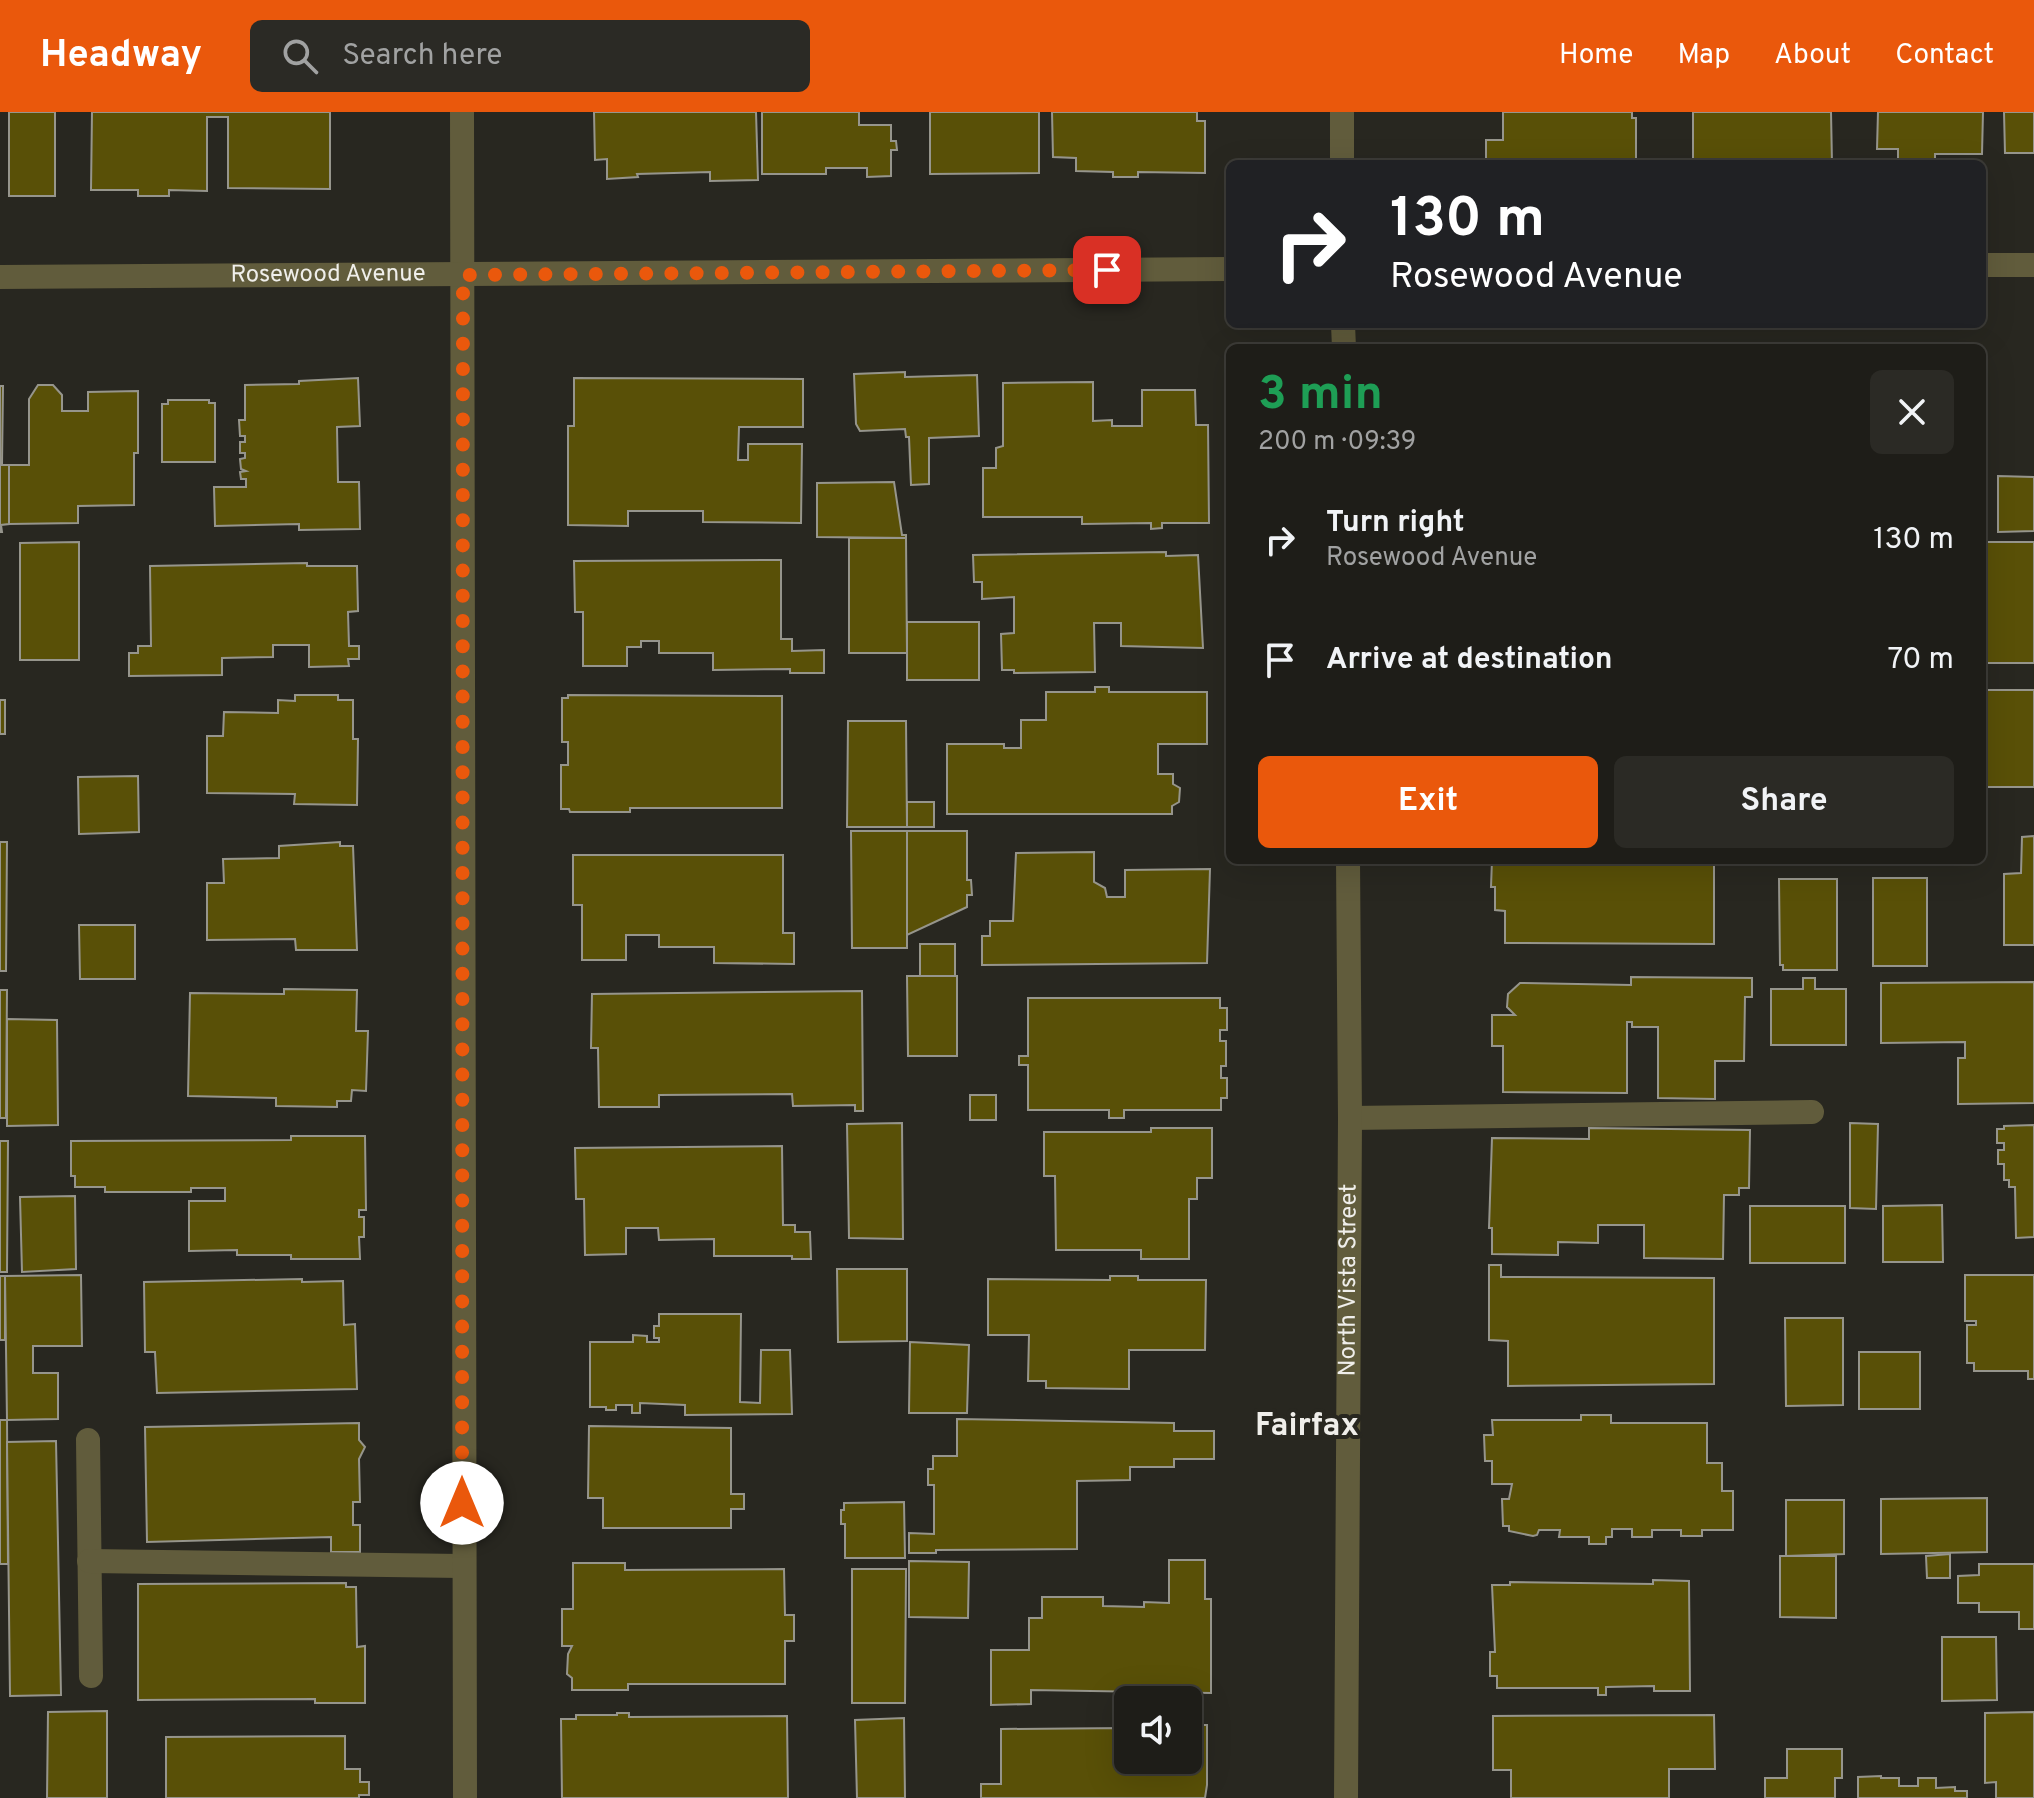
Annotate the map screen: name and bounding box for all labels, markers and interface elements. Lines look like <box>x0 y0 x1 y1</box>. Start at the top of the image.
search box <box>250 20 810 92</box>
text: Headway <box>40 32 202 81</box>
icon: search <box>278 34 322 78</box>
text: Search here <box>342 38 502 75</box>
text: Home <box>1559 38 1633 74</box>
text: Map <box>1677 38 1730 74</box>
text: About <box>1774 38 1851 74</box>
text: Contact <box>1895 38 1994 74</box>
text: 130 m <box>1390 186 1545 256</box>
icon: right <box>1258 192 1362 296</box>
pin <box>1073 236 1141 304</box>
icon: arrive <box>1085 248 1129 292</box>
text: Rosewood Avenue <box>1390 255 1683 301</box>
street label: Rosewood Avenue <box>230 259 426 291</box>
text: 3 min <box>1258 366 1383 426</box>
button: close <box>1870 370 1954 454</box>
text: 200 m · 09:39 <box>1258 426 1416 459</box>
text: Turn right <box>1326 505 1464 542</box>
icon: right <box>1258 518 1302 562</box>
text: 130 m <box>1873 522 1954 559</box>
text: Rosewood Avenue <box>1326 542 1537 575</box>
icon: arrive <box>1258 638 1302 682</box>
text: Arrive at destination <box>1326 642 1612 679</box>
text: 70 m <box>1888 642 1954 679</box>
button: Exit <box>1258 756 1598 848</box>
button: Share <box>1614 756 1954 848</box>
street label: North Vista Street <box>1333 1183 1365 1377</box>
district label: Fairfax <box>1255 1407 1359 1447</box>
position arrow <box>420 1461 504 1545</box>
map controls <box>1114 1686 1202 1774</box>
button: sound <box>1114 1686 1202 1774</box>

